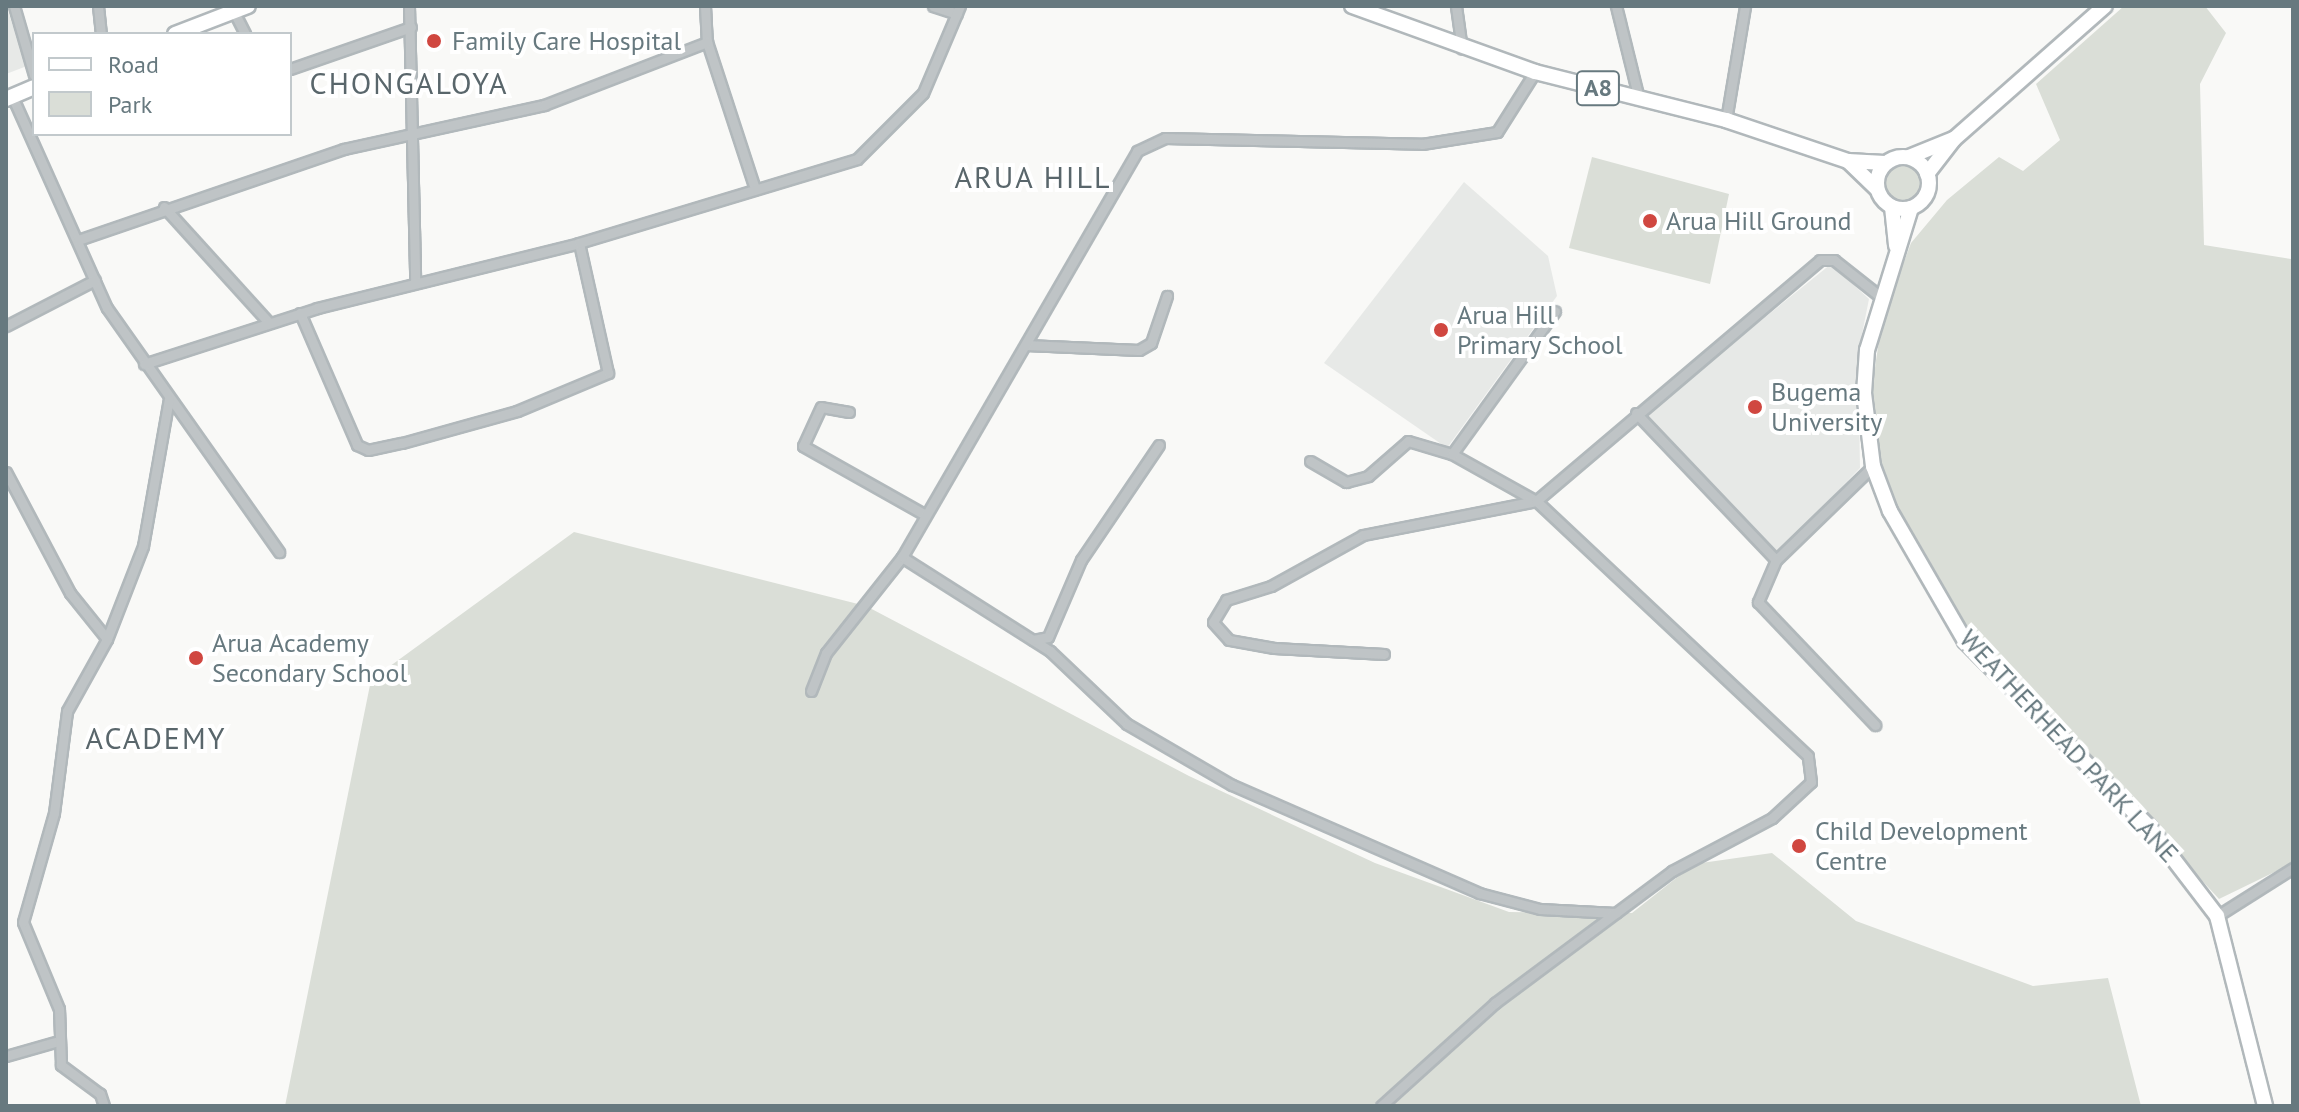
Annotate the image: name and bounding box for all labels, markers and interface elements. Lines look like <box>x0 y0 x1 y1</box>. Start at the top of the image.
place label: Family Care Hospital <box>452 25 682 57</box>
marker: Family Care Hospital <box>423 30 445 52</box>
legend <box>32 32 292 136</box>
text: Road <box>108 49 159 80</box>
district label: CHONGALOYA <box>310 65 508 101</box>
road number: A8 <box>1574 68 1622 108</box>
text: Park <box>108 89 152 120</box>
district label: ARUA HILL <box>954 159 1112 195</box>
place label: Arua Hill Ground <box>1666 205 1851 237</box>
marker: Arua Hill Ground <box>1641 212 1659 230</box>
place label: Arua Hill Primary School <box>1457 299 1624 360</box>
marker: Arua Hill Primary School <box>1432 321 1450 339</box>
place label: Bugema University <box>1771 376 1882 438</box>
marker: Bugema University <box>1746 398 1764 416</box>
street label: WEATHERHEAD PARK LANE <box>1953 623 2185 869</box>
place label: Arua Academy Secondary School <box>212 627 408 688</box>
marker: Arua Academy Secondary School <box>187 649 205 667</box>
district label: ACADEMY <box>86 720 226 756</box>
place label: Child Development Centre <box>1815 815 2028 876</box>
marker: Child Development Centre <box>1790 837 1808 855</box>

